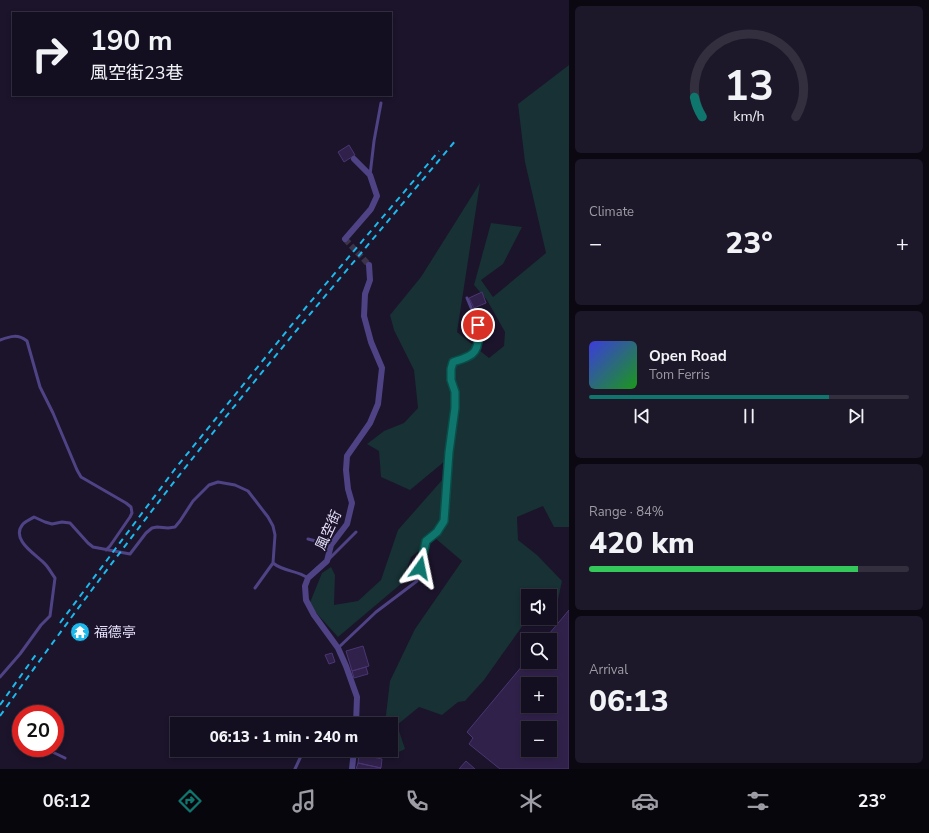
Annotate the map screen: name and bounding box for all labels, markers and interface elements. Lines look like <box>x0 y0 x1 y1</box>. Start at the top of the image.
text: 190 m <box>90 22 173 60</box>
icon: right <box>24 28 76 80</box>
text: 13 <box>724 58 774 115</box>
text: 風空街23巷 <box>90 61 184 85</box>
text: km/h <box>733 107 765 126</box>
text: Climate <box>589 203 634 221</box>
text: 23° <box>725 223 773 264</box>
text: − <box>589 229 602 259</box>
text: + <box>896 229 909 259</box>
pin <box>461 308 495 342</box>
icon: arrive <box>467 314 489 336</box>
text: Open Road <box>649 346 727 366</box>
text: Tom Ferris <box>649 366 710 384</box>
icon: previous <box>631 405 653 427</box>
icon: pause <box>738 405 760 427</box>
icon: next <box>845 405 867 427</box>
text: Range · 84% <box>589 503 664 521</box>
street label: 風空街 <box>311 507 346 553</box>
text: 420 km <box>589 523 695 564</box>
position arrow <box>399 547 441 589</box>
map controls <box>521 589 557 757</box>
button: sound <box>521 589 557 625</box>
temple icon: 福德亭 <box>69 621 91 643</box>
place label: 福德亭 <box>94 623 136 642</box>
button: search <box>521 633 557 669</box>
text: Arrival <box>589 661 628 679</box>
button: + <box>521 677 557 713</box>
text: 06:13 <box>589 681 669 722</box>
speed limit sign: 20 <box>12 705 64 757</box>
button: − <box>521 721 557 757</box>
text: 06:13 · 1 min · 240 m <box>210 727 358 747</box>
icon: directions <box>176 787 204 815</box>
icon: music <box>290 787 318 815</box>
icon: phone <box>403 787 431 815</box>
icon: climate <box>517 787 545 815</box>
icon: car <box>631 787 659 815</box>
icon: filters <box>744 787 772 815</box>
text: 06:12 <box>43 789 90 813</box>
text: 23° <box>858 789 886 813</box>

